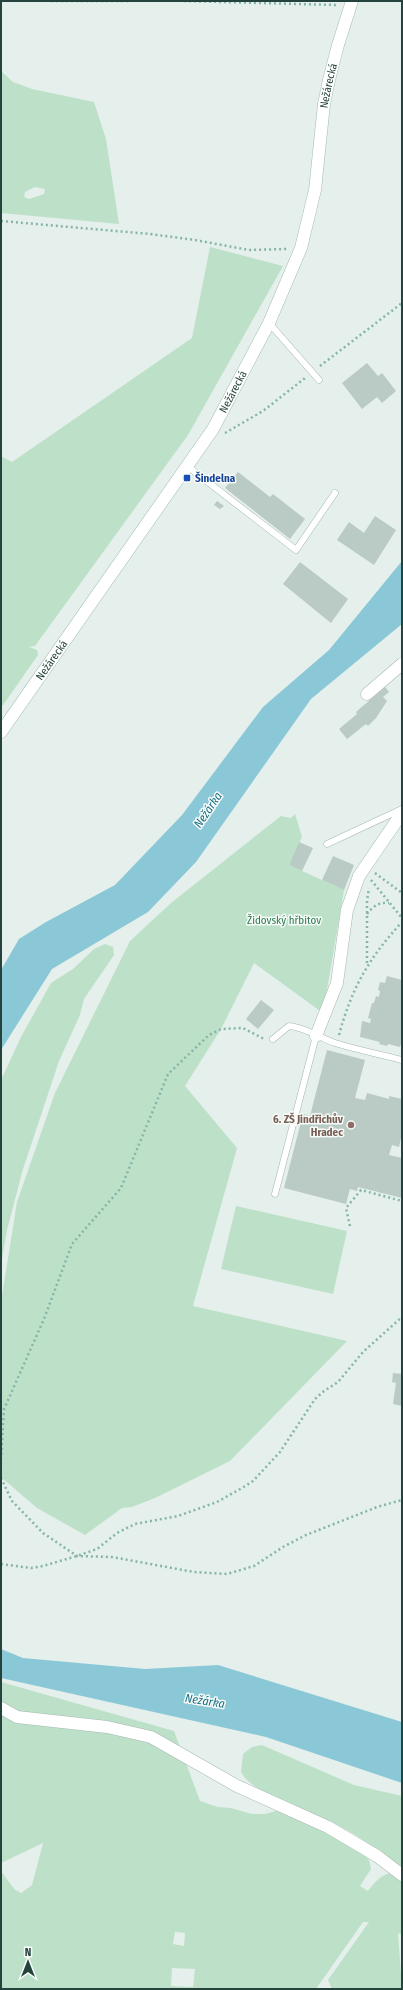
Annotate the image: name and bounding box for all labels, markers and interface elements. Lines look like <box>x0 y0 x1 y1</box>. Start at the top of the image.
street label: Nežárecká <box>317 62 340 109</box>
street label: Nežárecká <box>216 368 249 415</box>
place label: Šindelna <box>195 471 236 485</box>
marker: Šindelna <box>182 473 192 483</box>
street label: Nežárecká <box>33 637 70 682</box>
water label: Nežárka <box>191 789 225 831</box>
park label: Židovský hřbitov <box>247 913 321 927</box>
place label: 6. ZŠ Jindřichův Hradec <box>273 1112 344 1139</box>
marker: 6. ZŠ Jindřichův Hradec <box>346 1120 356 1130</box>
water label: Nežárka <box>184 1691 226 1711</box>
north arrow <box>8 1942 48 1982</box>
text: N <box>25 1946 31 1959</box>

